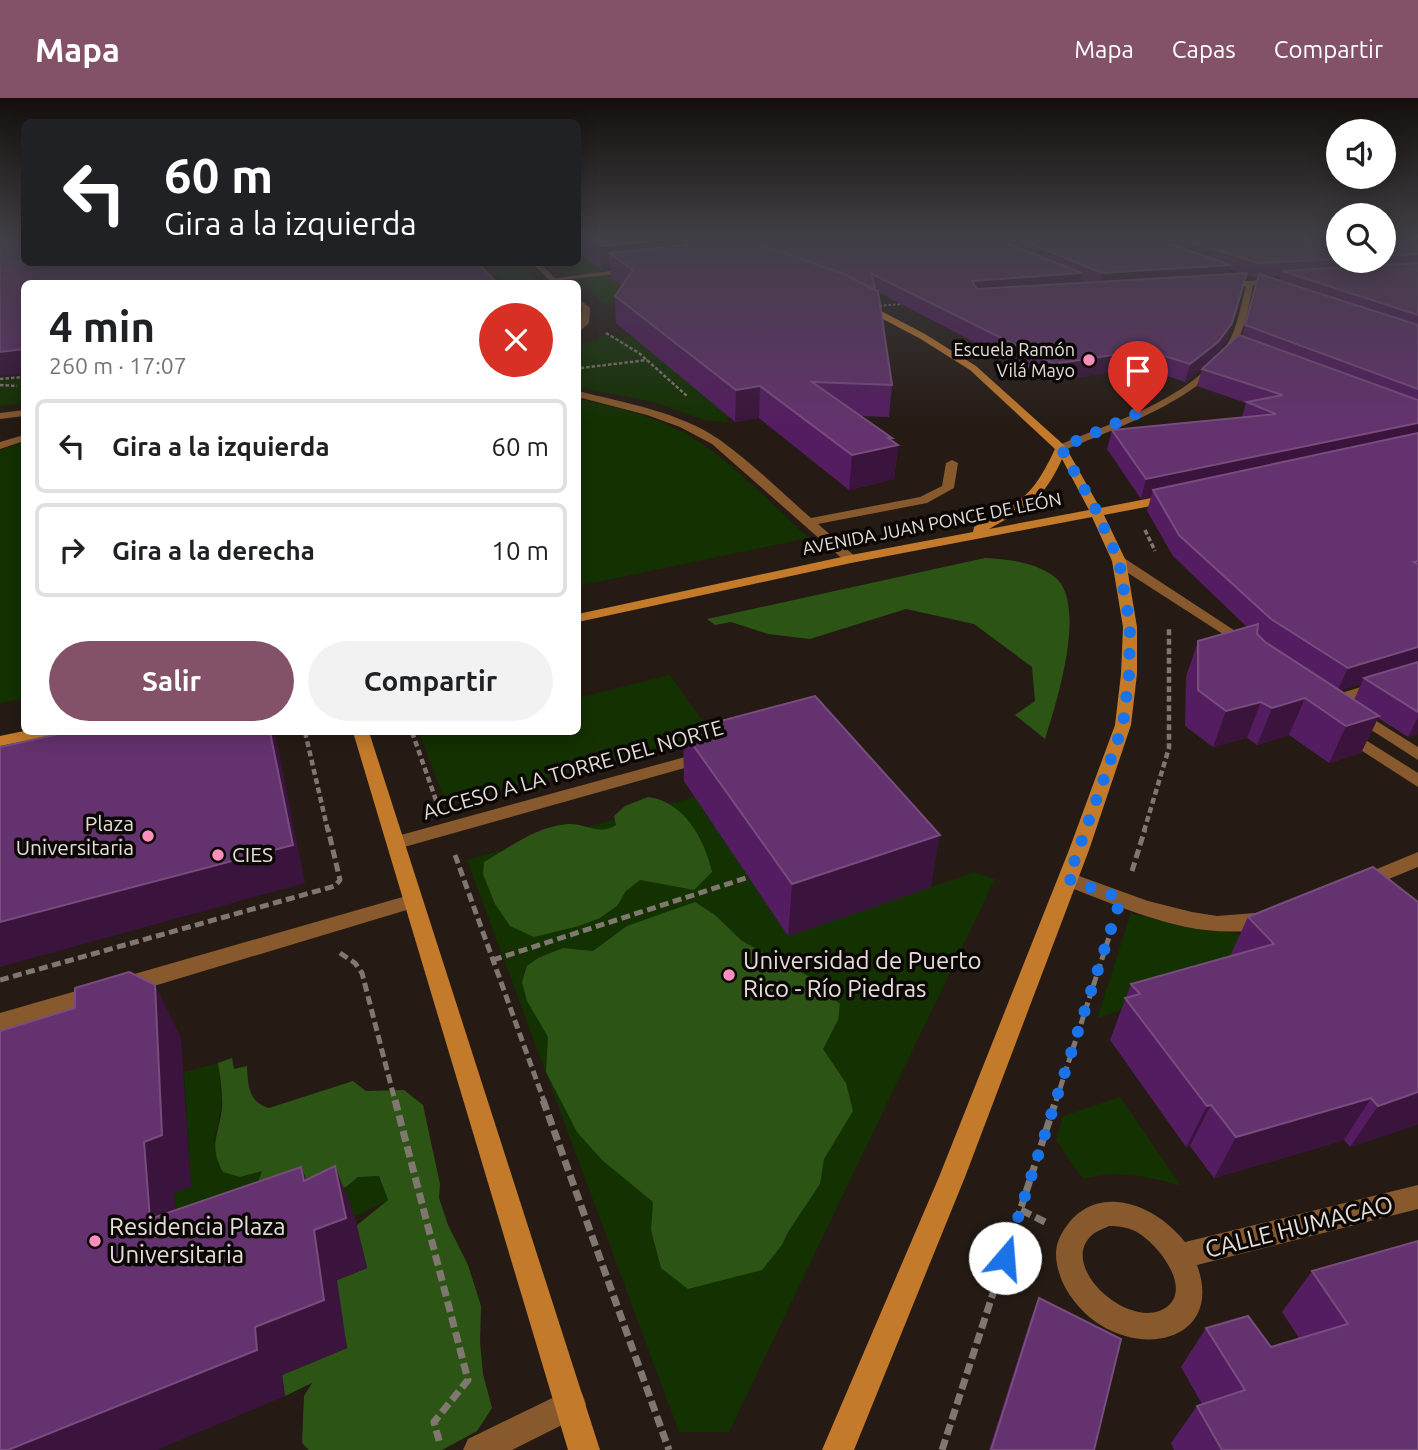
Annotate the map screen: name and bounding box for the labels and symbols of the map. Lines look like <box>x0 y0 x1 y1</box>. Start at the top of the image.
place label: Escuela Ramón Vilá Mayo <box>954 339 1075 380</box>
pin <box>1108 341 1168 413</box>
marker: Escuela Ramón Vilá Mayo <box>1081 352 1097 368</box>
street label: AVENIDA JUAN PONCE DE LEÓN <box>800 487 1063 558</box>
street label: ACCESO A LA TORRE DEL NORTE <box>420 715 726 823</box>
place label: Plaza Universitaria <box>16 811 134 859</box>
marker: Plaza Universitaria <box>140 828 156 844</box>
place label: CIES <box>232 842 273 866</box>
marker: CIES <box>210 847 226 863</box>
place label: Universidad de Puerto Rico - Río Piedras <box>743 947 982 1002</box>
marker: Universidad de Puerto Rico - Río Piedras <box>721 967 737 983</box>
street label: CALLE HUMACAO <box>1202 1190 1396 1263</box>
place label: Residencia Plaza Universitaria <box>109 1213 286 1268</box>
position arrow <box>968 1221 1042 1295</box>
marker: Residencia Plaza Universitaria <box>87 1233 103 1249</box>

